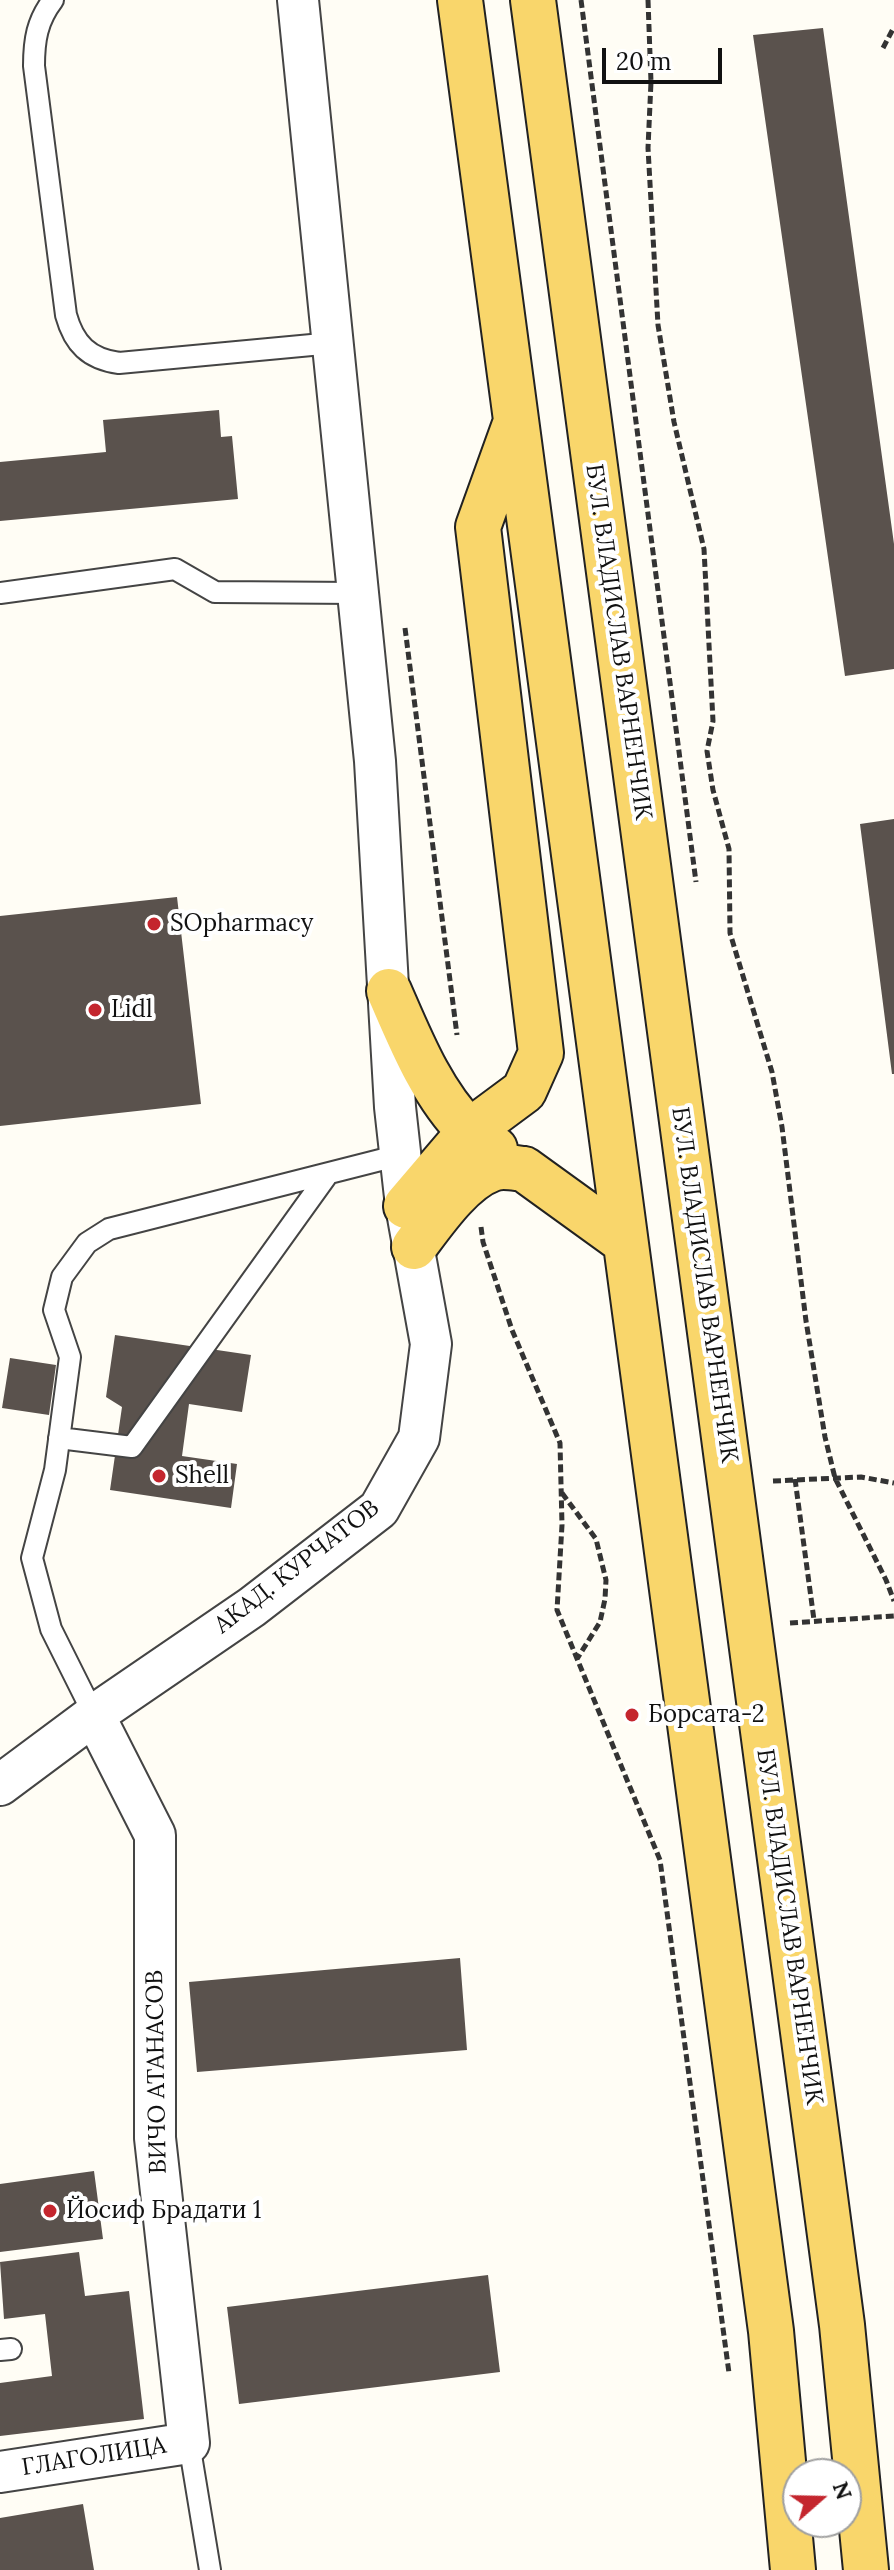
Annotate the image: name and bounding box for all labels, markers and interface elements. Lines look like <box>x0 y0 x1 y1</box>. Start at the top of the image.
scale bar <box>606 32 726 82</box>
text: 20 m <box>616 46 672 77</box>
street label: БУЛ. ВЛАДИСЛАВ ВАРНЕНЧИК <box>579 462 657 822</box>
place label: SOpharmacy <box>170 910 313 938</box>
marker: SOpharmacy <box>145 915 163 933</box>
place label: Lidl <box>111 996 152 1024</box>
marker: Lidl <box>86 1001 104 1019</box>
street label: БУЛ. ВЛАДИСЛАВ ВАРНЕНЧИК <box>665 1105 743 1465</box>
place label: Shell <box>175 1462 229 1490</box>
marker: Shell <box>150 1467 168 1485</box>
street label: АКАД. КУРЧАТОВ <box>209 1494 385 1640</box>
place label: Борсата-2 <box>648 1701 765 1729</box>
marker: Борсата-2 <box>623 1706 641 1724</box>
street label: БУЛ. ВЛАДИСЛАВ ВАРНЕНЧИК <box>750 1747 828 2107</box>
street label: ВИЧО АТАНАСОВ <box>141 1970 173 2174</box>
place label: Йосиф Брадати 1 <box>66 2197 261 2225</box>
marker: Йосиф Брадати 1 <box>41 2202 59 2220</box>
street label: ГЛАГОЛИЦА <box>20 2431 168 2483</box>
north arrow <box>782 2458 862 2538</box>
text: N <box>827 2478 859 2503</box>

